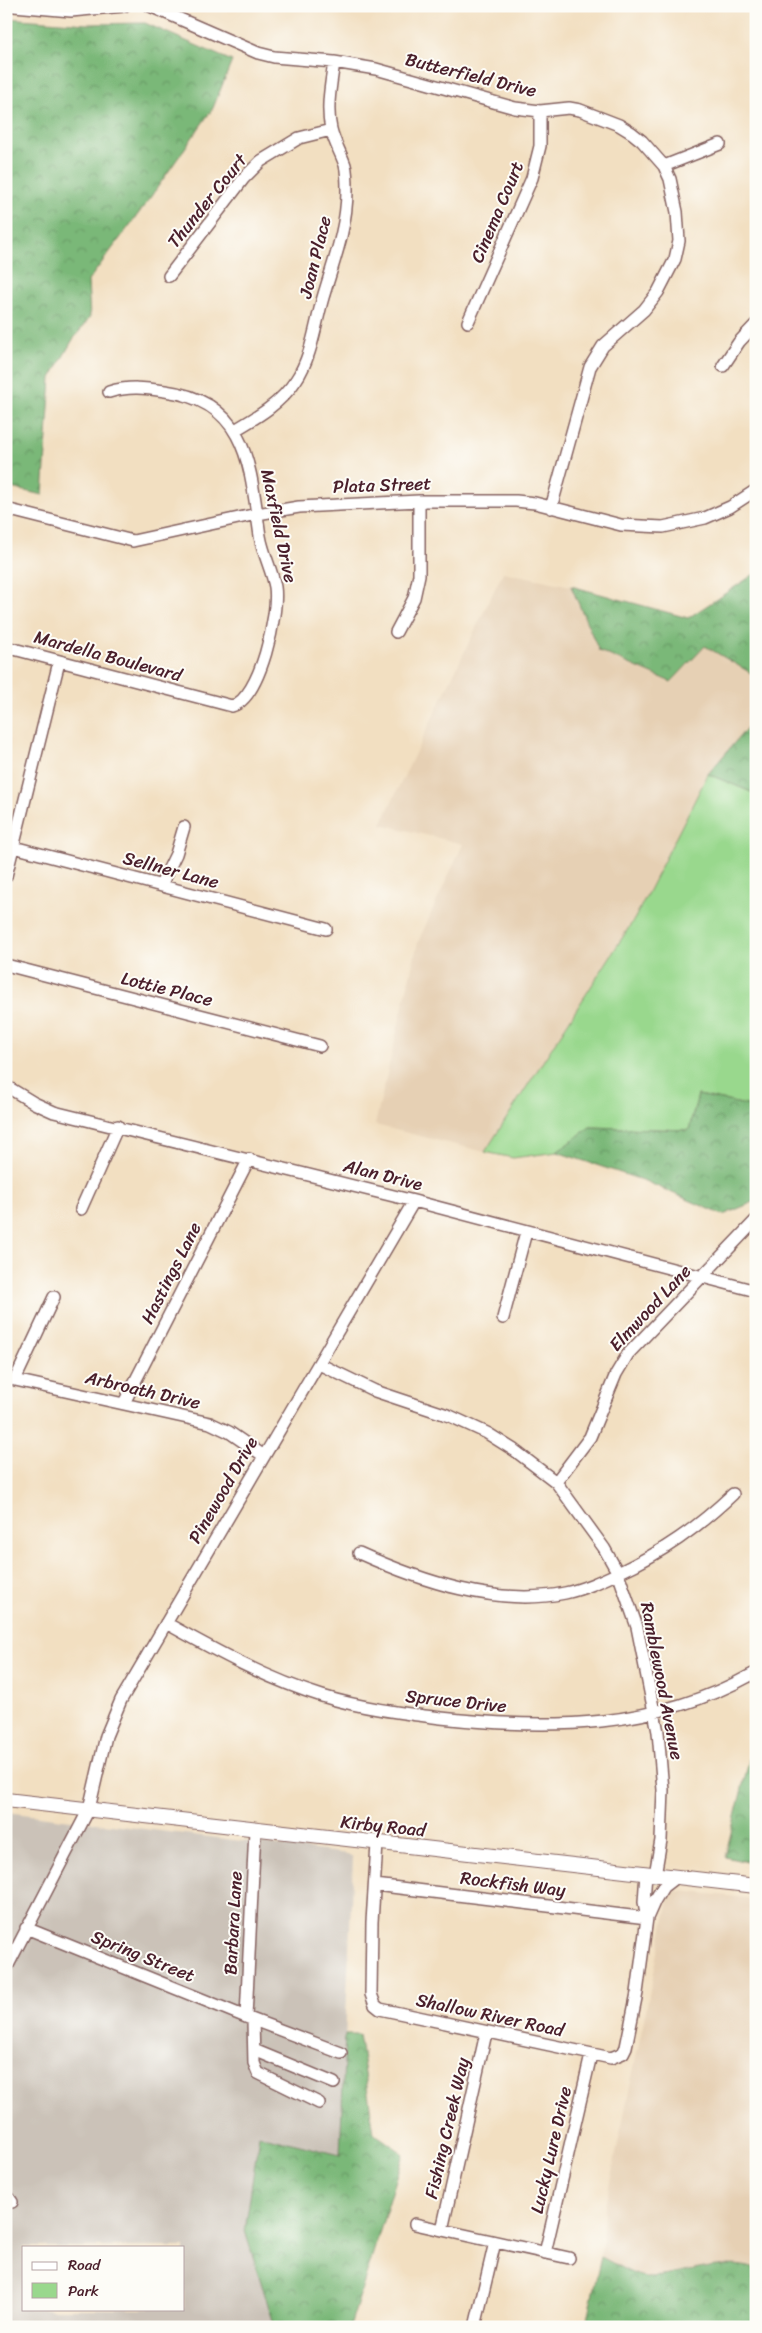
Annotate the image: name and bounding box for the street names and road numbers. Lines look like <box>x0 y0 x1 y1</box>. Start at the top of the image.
street label: Butterfield Drive <box>402 43 540 107</box>
street label: Thunder Court <box>159 146 256 255</box>
street label: Cinema Court <box>461 156 533 268</box>
street label: Joan Place <box>289 212 341 303</box>
street label: Maxfield Drive <box>251 466 307 586</box>
street label: Plata Street <box>332 467 432 503</box>
street label: Mardella Boulevard <box>30 621 187 692</box>
street label: Sellner Lane <box>119 842 223 898</box>
street label: Lottie Place <box>118 962 216 1016</box>
street label: Alan Drive <box>339 1149 426 1200</box>
street label: Hastings Lane <box>132 1216 210 1330</box>
street label: Elmwood Lane <box>601 1257 699 1359</box>
street label: Arbroath Drive <box>81 1361 204 1419</box>
street label: Pinewood Drive <box>179 1430 267 1550</box>
street label: Ramblewood Avenue <box>631 1599 693 1763</box>
street label: Spruce Drive <box>404 1680 508 1722</box>
street label: Kirby Road <box>339 1806 429 1847</box>
street label: Rockfish Way <box>459 1862 568 1906</box>
street label: Barbara Lane <box>214 1870 252 1976</box>
street label: Spring Street <box>86 1921 200 1991</box>
street label: Shallow River Road <box>413 1984 568 2047</box>
street label: Fishing Creek Way <box>415 2053 479 2202</box>
street label: Lucky Lure Drive <box>521 2083 581 2217</box>

